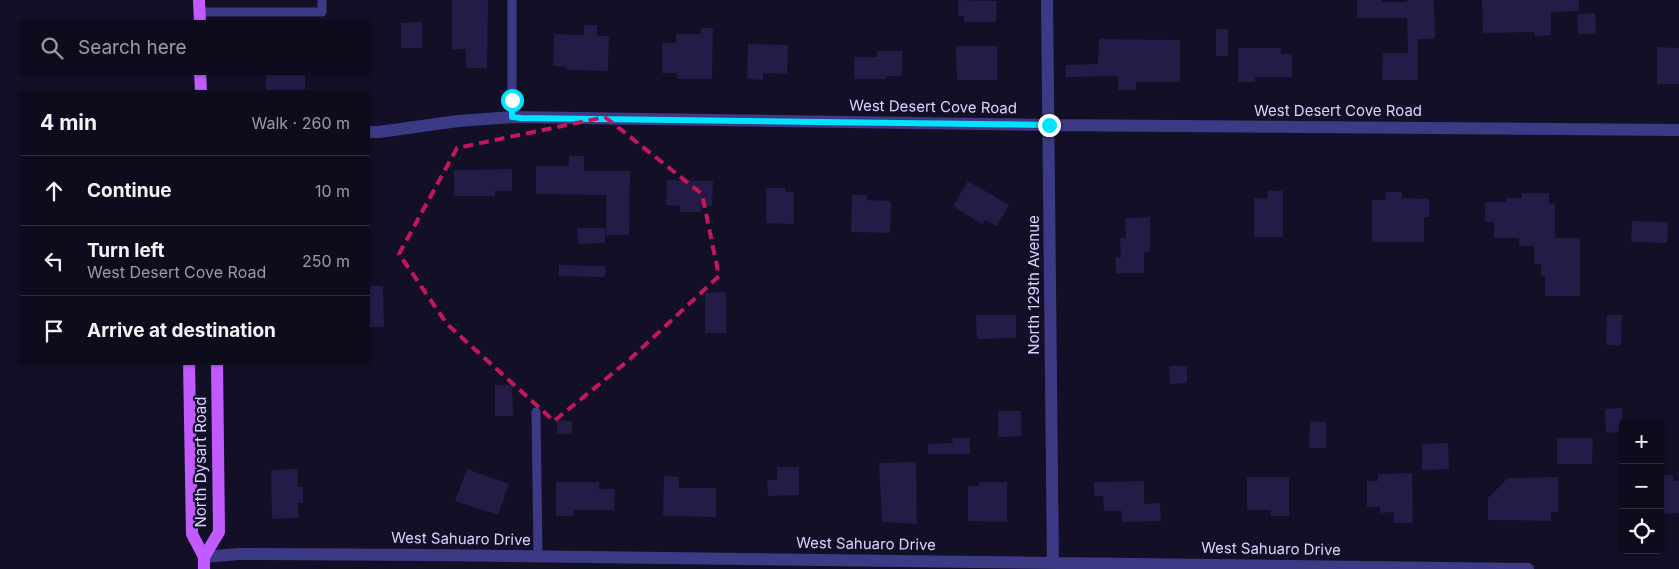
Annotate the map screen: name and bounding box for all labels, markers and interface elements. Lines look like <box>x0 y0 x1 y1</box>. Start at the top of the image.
search box <box>20 20 370 75</box>
icon: search <box>38 34 66 62</box>
text: Search here <box>78 36 187 59</box>
route start <box>501 89 524 112</box>
street label: West Desert Cove Road <box>849 96 1017 117</box>
street label: West Desert Cove Road <box>1254 101 1422 120</box>
text: 4 min <box>40 110 97 135</box>
text: Walk · 260 m <box>252 113 350 133</box>
route end <box>1038 114 1061 137</box>
icon: ahead <box>40 177 68 205</box>
text: Continue <box>87 179 172 202</box>
text: 10 m <box>315 181 350 201</box>
street label: North 129th Avenue <box>1024 215 1043 355</box>
text: Turn left <box>87 239 165 262</box>
icon: left <box>40 247 68 275</box>
text: 250 m <box>302 251 350 271</box>
text: West Desert Cove Road <box>87 262 266 282</box>
icon: arrive <box>40 317 68 345</box>
text: Arrive at destination <box>87 319 276 342</box>
street label: North Dysart Road <box>191 397 210 527</box>
map controls <box>1619 419 1664 554</box>
button: + <box>1619 419 1664 464</box>
button: − <box>1619 464 1664 509</box>
button: locate <box>1619 509 1664 554</box>
street label: West Sahuaro Drive <box>391 528 531 549</box>
street label: West Sahuaro Drive <box>796 533 936 554</box>
street label: West Sahuaro Drive <box>1201 538 1341 559</box>

